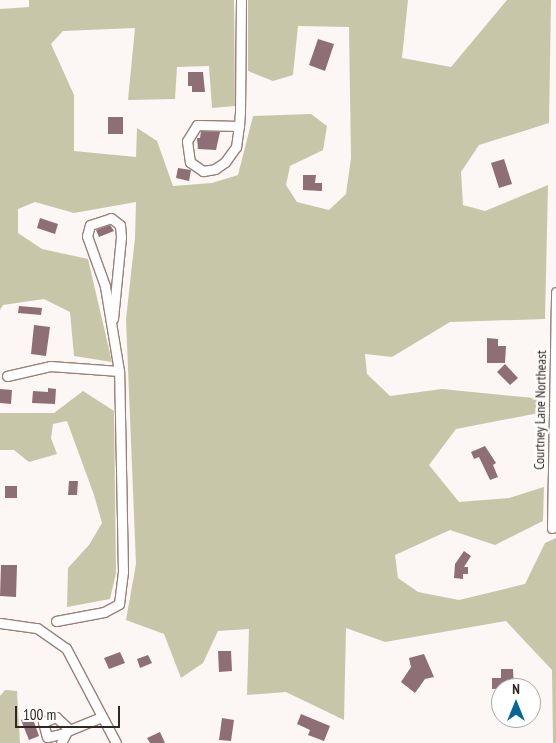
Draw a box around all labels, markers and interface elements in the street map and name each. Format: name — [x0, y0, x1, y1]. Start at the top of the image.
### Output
street label: Courtney Lane Northeast — [531, 350, 549, 470]
north arrow — [491, 678, 541, 728]
text: N — [512, 680, 520, 698]
scale bar — [18, 696, 122, 728]
text: 100 m — [23, 705, 56, 724]

